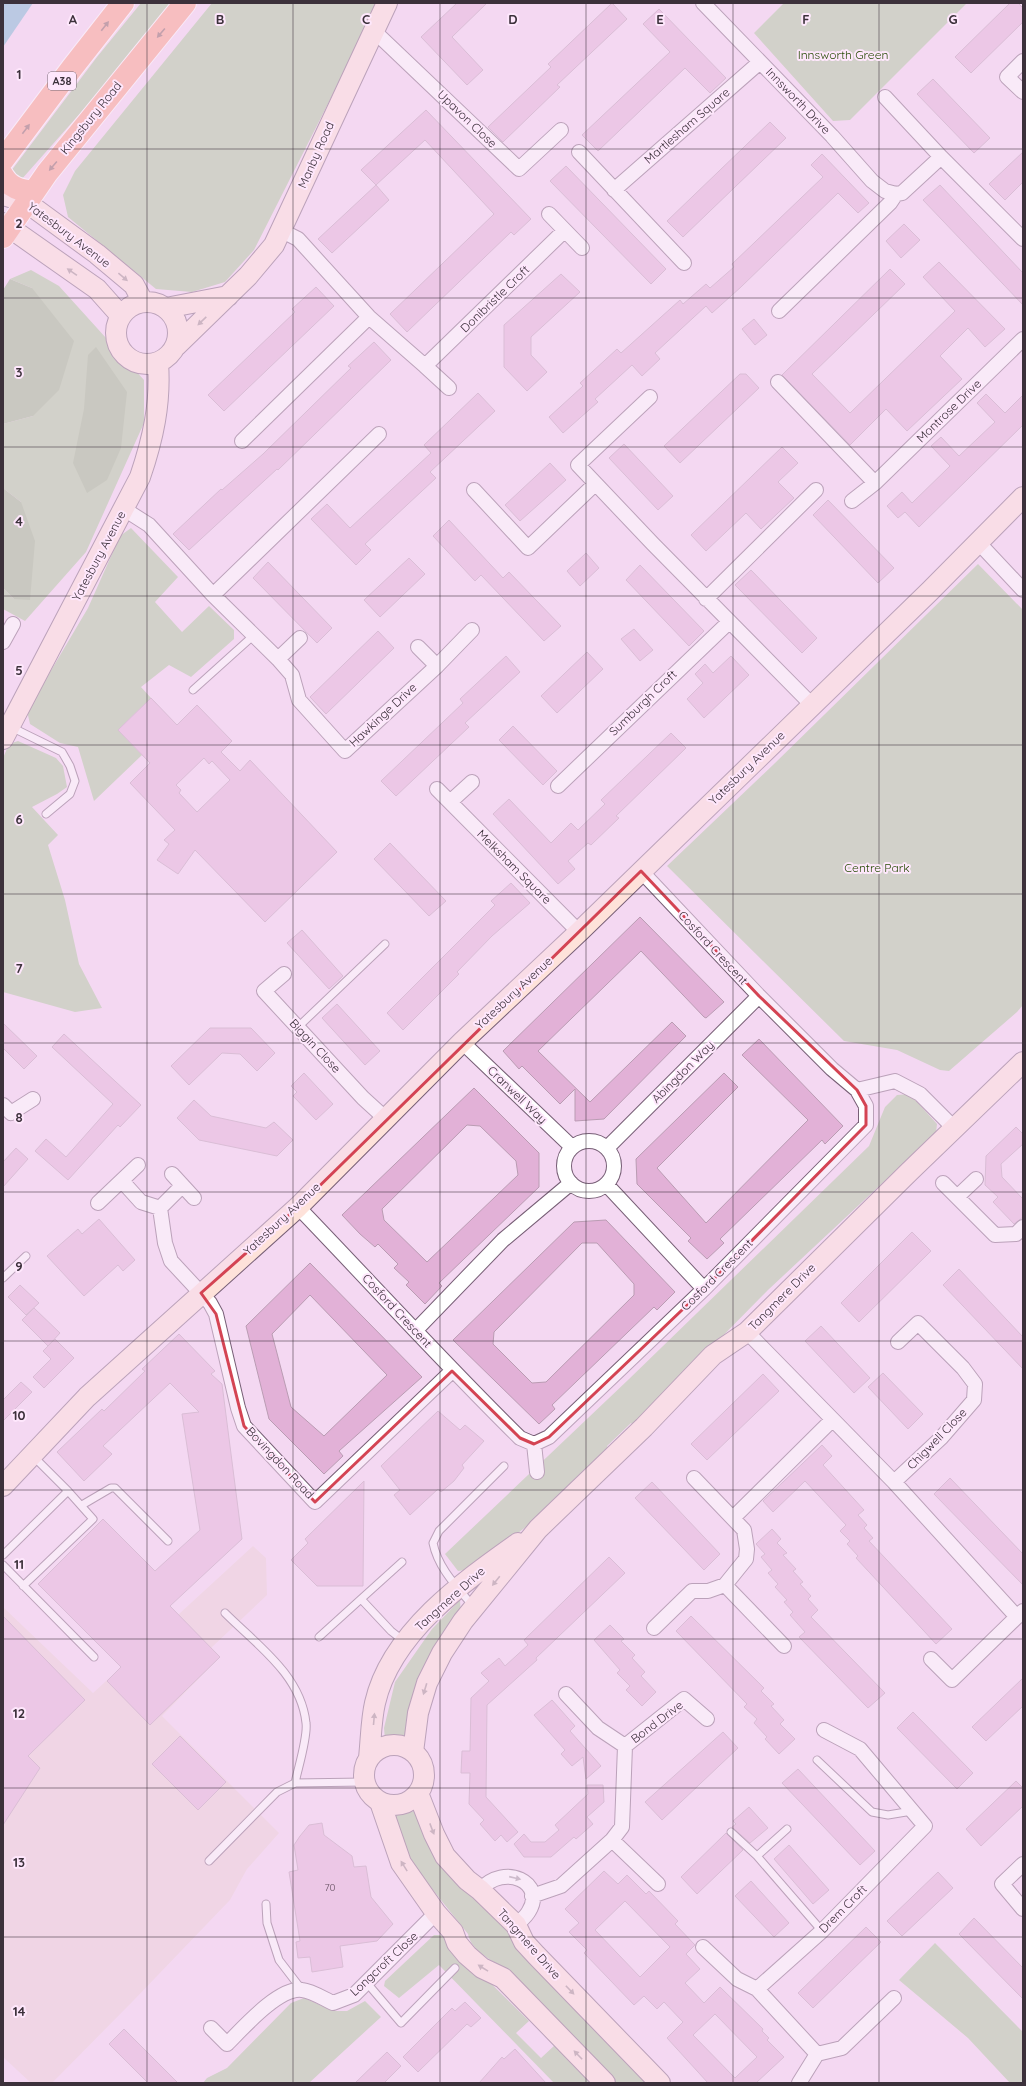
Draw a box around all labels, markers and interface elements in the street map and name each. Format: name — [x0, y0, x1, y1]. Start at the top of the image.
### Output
text: A — [69, 11, 78, 27]
text: B — [216, 11, 224, 27]
text: C — [362, 11, 370, 27]
text: D — [508, 11, 518, 27]
text: E — [656, 11, 664, 27]
text: F — [802, 11, 810, 27]
text: G — [948, 11, 958, 27]
one-way arrow — [101, 20, 110, 31]
one-way arrow — [156, 28, 165, 38]
park label: Innsworth Green — [798, 47, 888, 62]
street label: Innsworth Drive — [763, 64, 834, 137]
text: 1 — [16, 66, 22, 82]
road number: A38 — [48, 72, 76, 90]
street label: Kingsbury Road — [57, 78, 125, 157]
street label: Martlesham Square — [641, 84, 733, 167]
street label: Upavon Close — [434, 87, 500, 151]
street label: Manby Road — [294, 119, 337, 190]
one-way arrow — [22, 124, 30, 134]
one-way arrow — [48, 161, 57, 171]
street label: Yatesbury Avenue — [25, 199, 114, 271]
text: 2 — [15, 215, 23, 231]
street label: Donibristle Croft — [457, 262, 532, 335]
one-way arrow — [67, 268, 77, 276]
one-way arrow — [118, 272, 129, 281]
one-way arrow — [197, 317, 207, 326]
text: 3 — [16, 364, 23, 380]
street label: Montrose Drive — [913, 376, 984, 445]
street label: Yatesbury Avenue — [68, 508, 129, 603]
text: 4 — [15, 513, 23, 529]
text: 5 — [15, 662, 23, 678]
street label: Sumburgh Croft — [606, 667, 680, 739]
street label: Hawkinge Drive — [346, 679, 420, 750]
street label: Yatesbury Avenue — [706, 727, 788, 808]
text: 6 — [15, 811, 23, 827]
street label: Melksham Square — [474, 826, 555, 907]
park label: Centre Park — [844, 860, 910, 875]
street label: Cosford Crescent — [675, 908, 751, 988]
street label: Yatesbury Avenue — [472, 953, 555, 1032]
text: 7 — [15, 960, 23, 976]
street label: Biggin Close — [287, 1016, 344, 1076]
street label: Abingdon Way — [648, 1037, 717, 1106]
street label: Cranwell Way — [485, 1063, 550, 1127]
text: 8 — [15, 1109, 23, 1125]
street label: Yatesbury Avenue — [240, 1179, 323, 1258]
street label: Cosford Crescent — [678, 1236, 756, 1314]
text: 9 — [15, 1258, 23, 1274]
street label: Tangmere Drive — [745, 1260, 818, 1333]
street label: Cosford Crescent — [359, 1271, 435, 1351]
street label: Chigwell Close — [904, 1405, 970, 1472]
text: 10 — [12, 1407, 26, 1423]
street label: Bovingdon Road — [243, 1424, 317, 1502]
text: 11 — [14, 1556, 24, 1572]
street label: Tangmere Drive — [412, 1563, 488, 1634]
one-way arrow — [492, 1576, 500, 1587]
one-way arrow — [422, 1683, 428, 1695]
street label: Bond Drive — [628, 1697, 686, 1746]
text: 12 — [13, 1705, 25, 1721]
one-way arrow — [370, 1713, 377, 1725]
one-way arrow — [429, 1824, 435, 1836]
text: 13 — [13, 1854, 25, 1870]
one-way arrow — [400, 1861, 407, 1872]
one-way arrow — [509, 1875, 521, 1881]
house number: 70 — [324, 1881, 336, 1894]
street label: Drem Croft — [815, 1881, 870, 1936]
street label: Tangmere Drive — [495, 1905, 564, 1982]
street label: Longcroft Close — [347, 1928, 421, 1999]
one-way arrow — [477, 1964, 489, 1971]
one-way arrow — [565, 1985, 574, 1995]
text: 14 — [13, 2003, 26, 2019]
one-way arrow — [573, 2050, 583, 2060]

